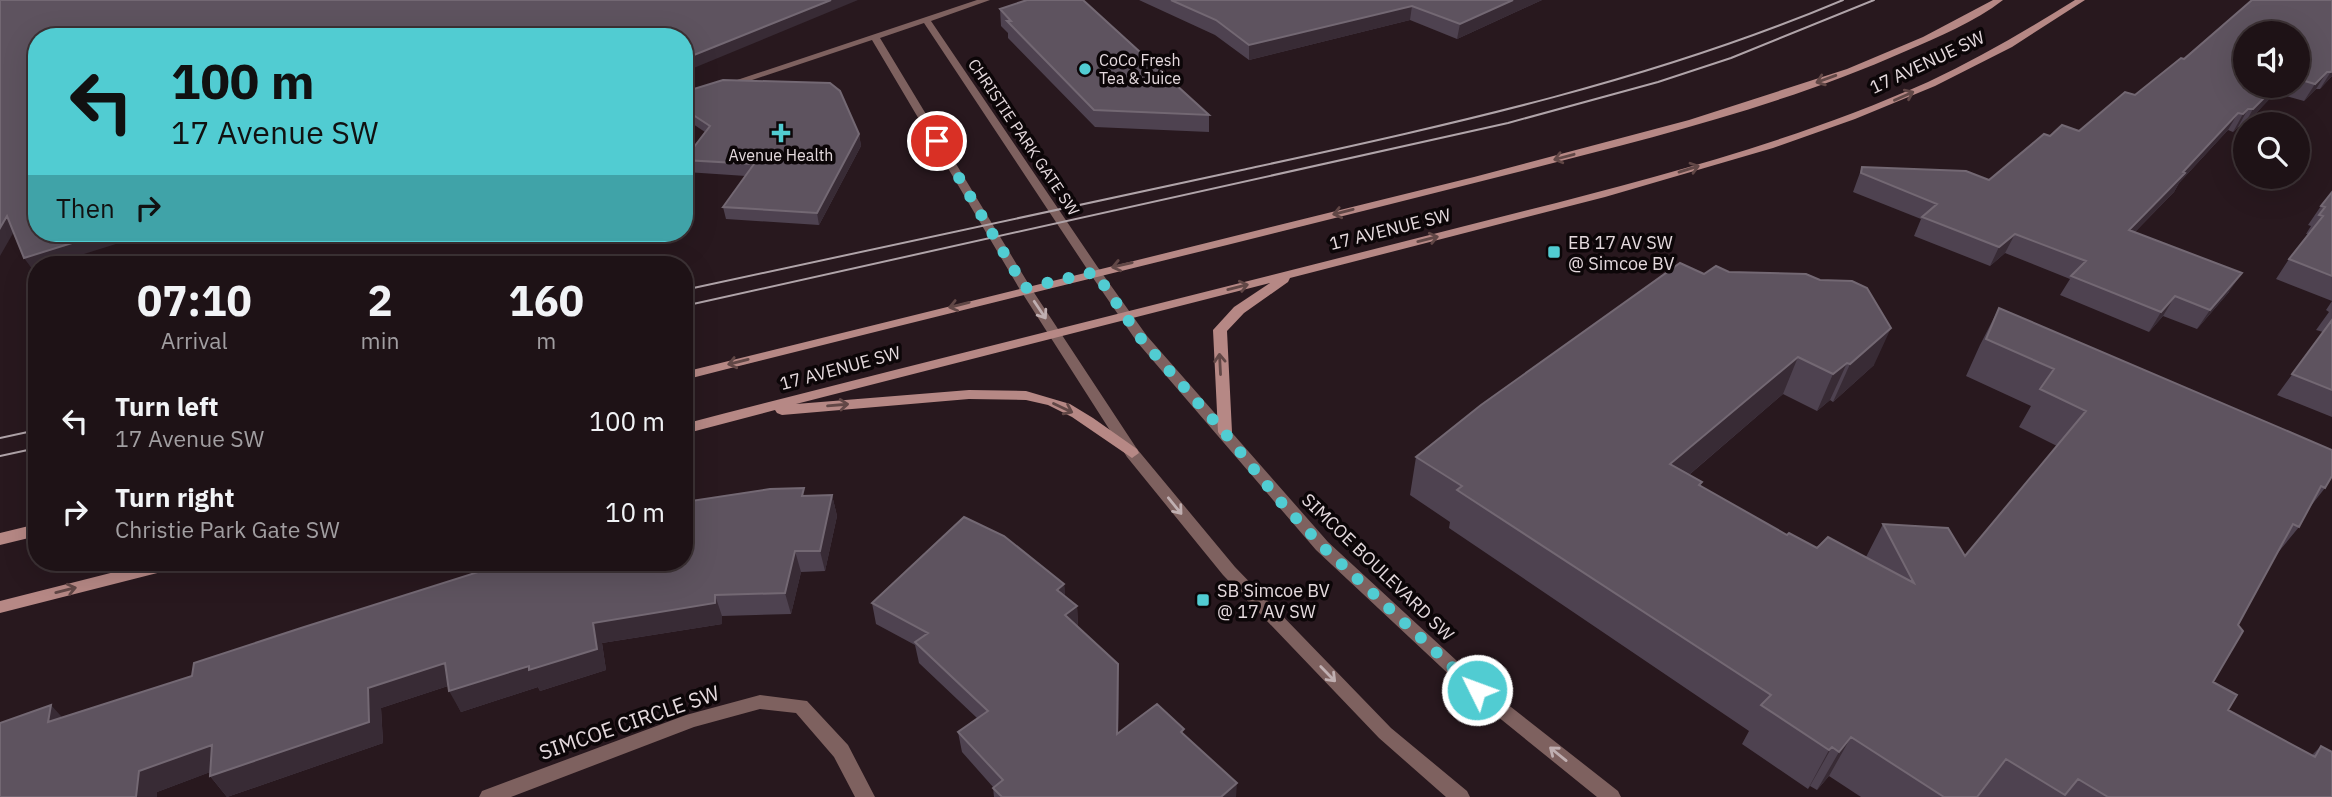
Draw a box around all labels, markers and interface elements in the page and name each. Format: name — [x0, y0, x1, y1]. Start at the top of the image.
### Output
map controls — [2233, 21, 2310, 189]
button: sound — [2233, 21, 2310, 98]
street label: 17 AVENUE SW — [1866, 25, 1988, 99]
text: 100 m — [171, 49, 315, 112]
place label: CoCo Fresh Tea & Juice — [1099, 50, 1181, 88]
street label: CHRISTIE PARK GATE SW — [964, 55, 1084, 219]
icon: left — [56, 56, 147, 147]
marker: CoCo Fresh Tea & Juice — [1077, 61, 1093, 77]
one-way arrow — [1816, 74, 1838, 86]
one-way arrow — [1893, 89, 1915, 102]
text: 17 Avenue SW — [171, 111, 379, 153]
pin — [907, 111, 967, 171]
button: search — [2233, 112, 2310, 189]
icon: arrive — [918, 122, 956, 160]
marker: Avenue Health — [771, 123, 791, 143]
place label: Avenue Health — [729, 145, 833, 165]
one-way arrow — [1553, 151, 1575, 164]
one-way arrow — [1678, 161, 1700, 174]
icon: right — [129, 189, 167, 227]
text: Then — [56, 191, 115, 225]
street label: 17 AVENUE SW — [1327, 203, 1453, 255]
one-way arrow — [1332, 206, 1355, 219]
place label: EB 17 AV SW @ Simcoe BV — [1568, 231, 1675, 275]
one-way arrow — [1416, 232, 1439, 245]
marker: EB 17 AV SW @ Simcoe BV — [1546, 244, 1562, 260]
one-way arrow — [1111, 259, 1134, 273]
text: 07:10 — [137, 273, 252, 328]
text: 2 — [367, 273, 393, 328]
text: 160 — [508, 273, 584, 328]
one-way arrow — [1226, 280, 1249, 293]
one-way arrow — [948, 299, 971, 312]
one-way arrow — [1033, 300, 1047, 319]
text: Arrival — [161, 325, 228, 355]
text: min — [361, 325, 399, 355]
text: m — [536, 325, 556, 355]
street label: 17 AVENUE SW — [777, 341, 903, 395]
one-way arrow — [1214, 353, 1227, 376]
one-way arrow — [728, 356, 750, 369]
text: Turn left — [115, 389, 218, 423]
one-way arrow — [826, 398, 849, 411]
icon: left — [56, 402, 94, 440]
one-way arrow — [1052, 402, 1073, 416]
text: 100 m — [589, 404, 665, 438]
text: 17 Avenue SW — [115, 423, 264, 453]
text: Turn right — [115, 480, 234, 514]
street label: SIMCOE BOULEVARD SW — [1297, 488, 1459, 646]
icon: right — [56, 493, 94, 531]
text: 10 m — [605, 495, 665, 529]
one-way arrow — [1167, 496, 1183, 514]
text: Christie Park Gate SW — [115, 514, 340, 544]
place label: SB Simcoe BV @ 17 AV SW — [1217, 579, 1330, 623]
one-way arrow — [54, 583, 77, 596]
marker: SB Simcoe BV @ 17 AV SW — [1195, 592, 1211, 608]
position arrow — [1440, 653, 1514, 727]
one-way arrow — [1320, 665, 1337, 682]
street label: SIMCOE CIRCLE SW — [535, 678, 723, 766]
one-way arrow — [1549, 747, 1567, 762]

